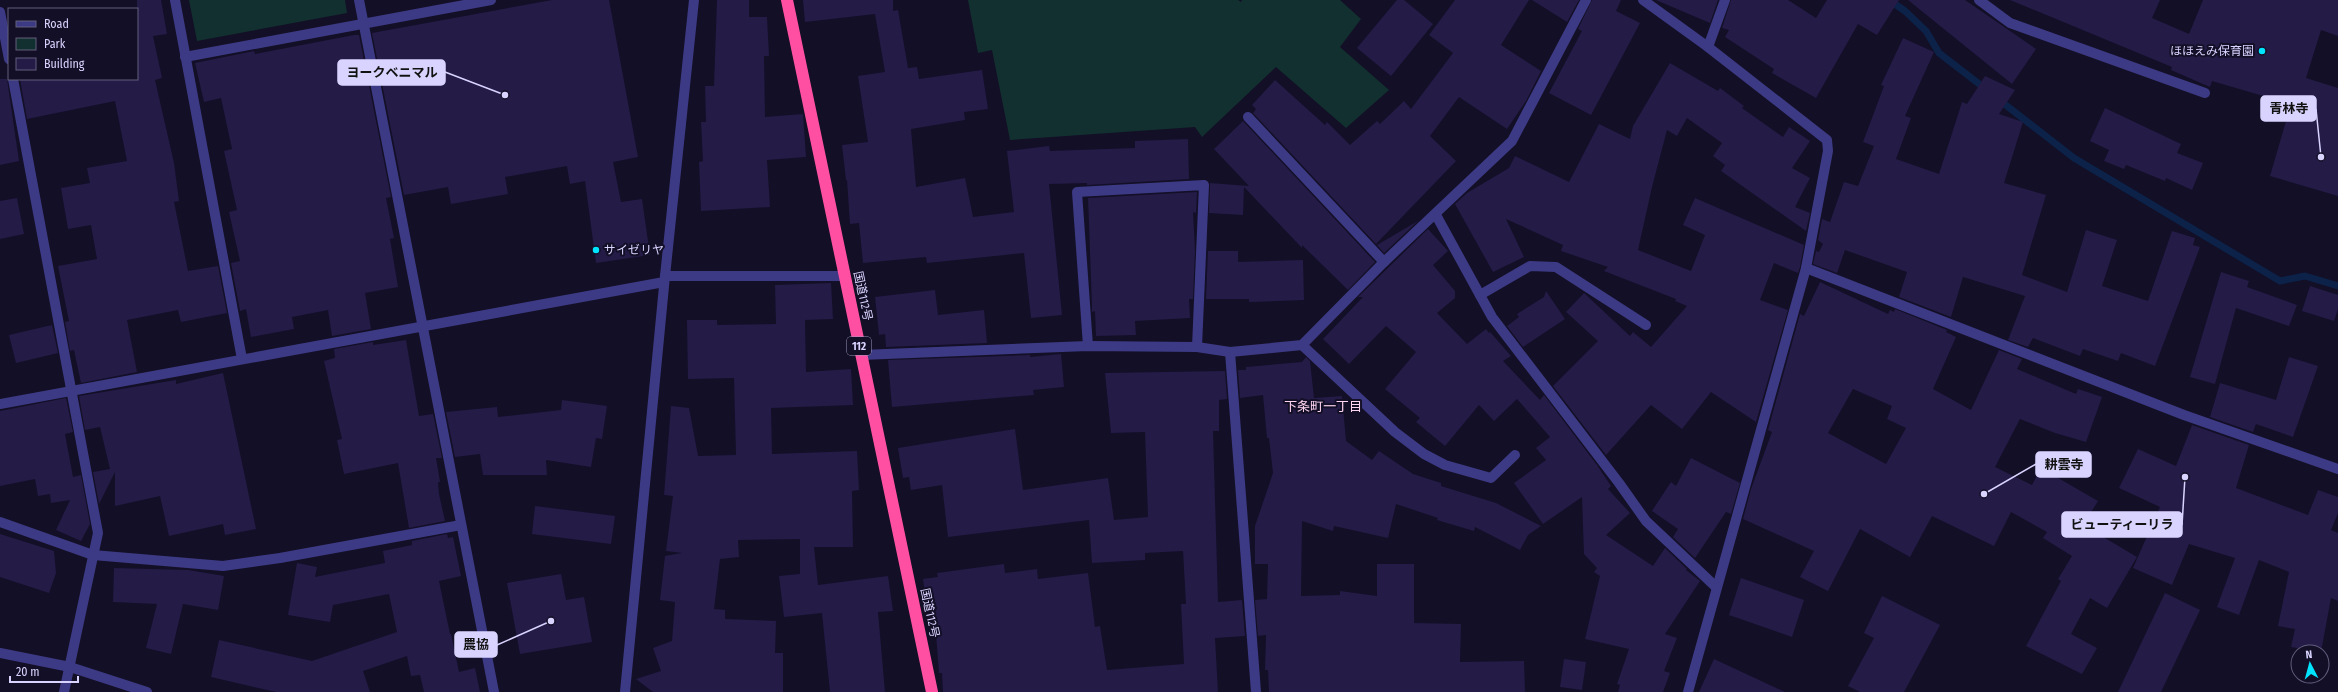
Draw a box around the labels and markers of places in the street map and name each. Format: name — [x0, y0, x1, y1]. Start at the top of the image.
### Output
place label: ほほえみ保育園 — [2170, 44, 2254, 58]
marker: ほほえみ保育園 — [2257, 46, 2267, 56]
callout: ヨークベニマル — [338, 60, 445, 85]
callout: 青林寺 — [2261, 96, 2316, 121]
place label: サイゼリヤ — [604, 243, 664, 257]
marker: サイゼリヤ — [591, 245, 601, 255]
callout: 耕雲寺 — [2036, 452, 2091, 477]
callout: ビューティーリラ — [2062, 512, 2182, 537]
callout: 農協 — [455, 632, 497, 657]

